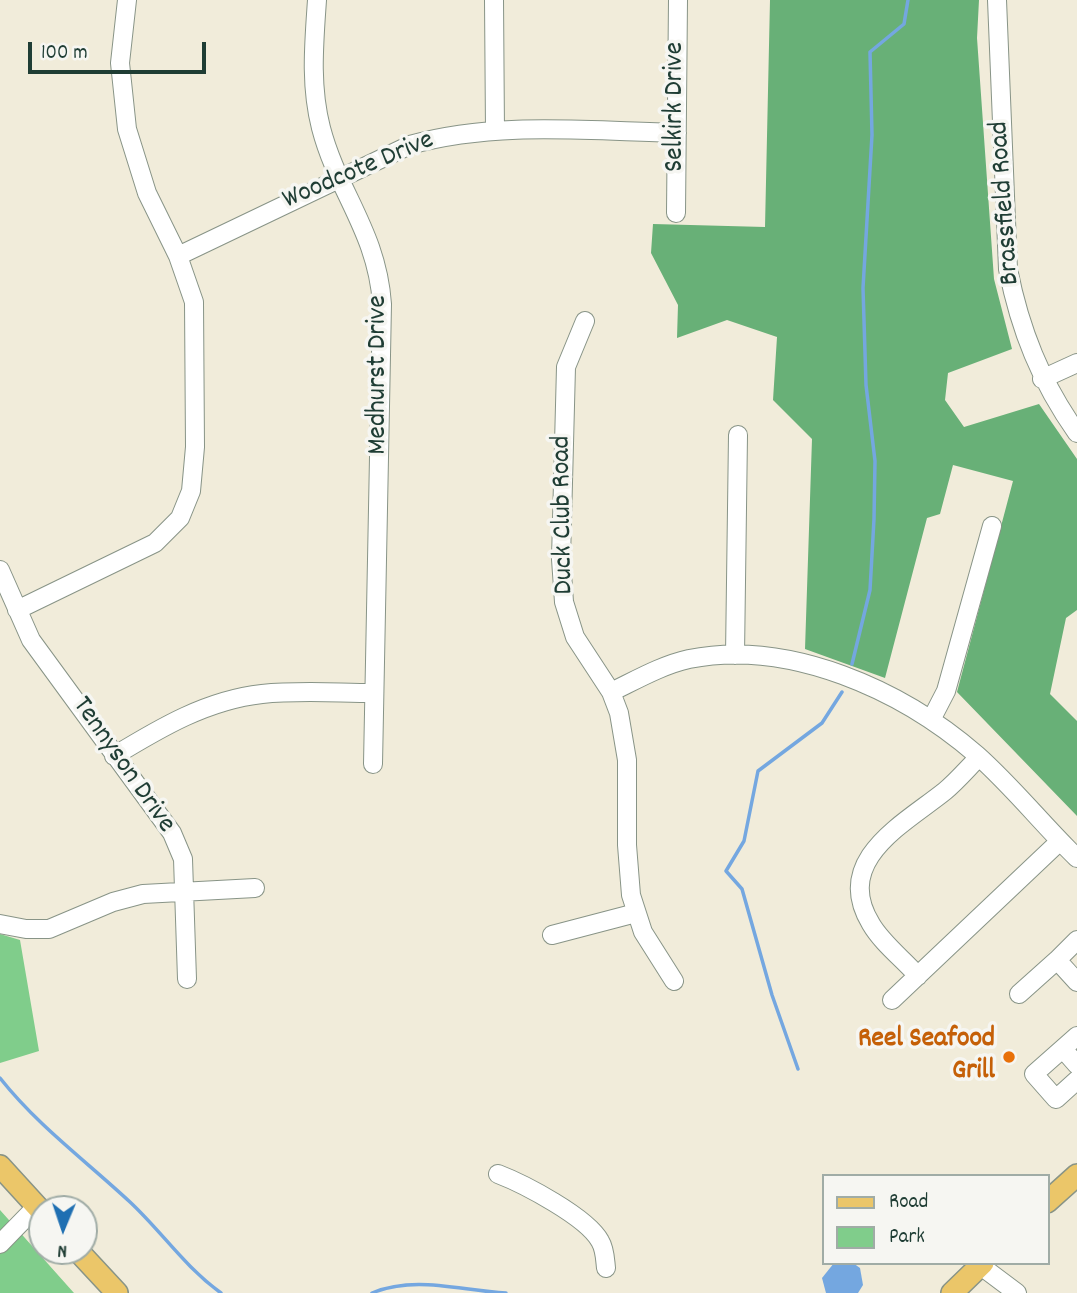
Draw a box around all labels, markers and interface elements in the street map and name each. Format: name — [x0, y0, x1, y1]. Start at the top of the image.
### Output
scale bar — [32, 28, 210, 72]
text: 100 m — [41, 39, 88, 69]
street label: Selkirk Drive — [660, 42, 694, 172]
street label: Brassfield Road — [985, 120, 1029, 286]
street label: Woodcote Drive — [278, 125, 440, 219]
street label: Medhurst Drive — [363, 295, 397, 455]
street label: Duck Club Road — [547, 435, 583, 595]
street label: Tennyson Drive — [63, 692, 181, 840]
place label: Reel Seafood Grill — [858, 1024, 995, 1090]
marker: Reel Seafood Grill — [1001, 1049, 1017, 1065]
legend — [822, 1174, 1049, 1265]
text: Road — [889, 1188, 928, 1218]
north arrow — [28, 1195, 98, 1265]
text: Park — [889, 1223, 925, 1253]
text: N — [57, 1236, 67, 1263]

